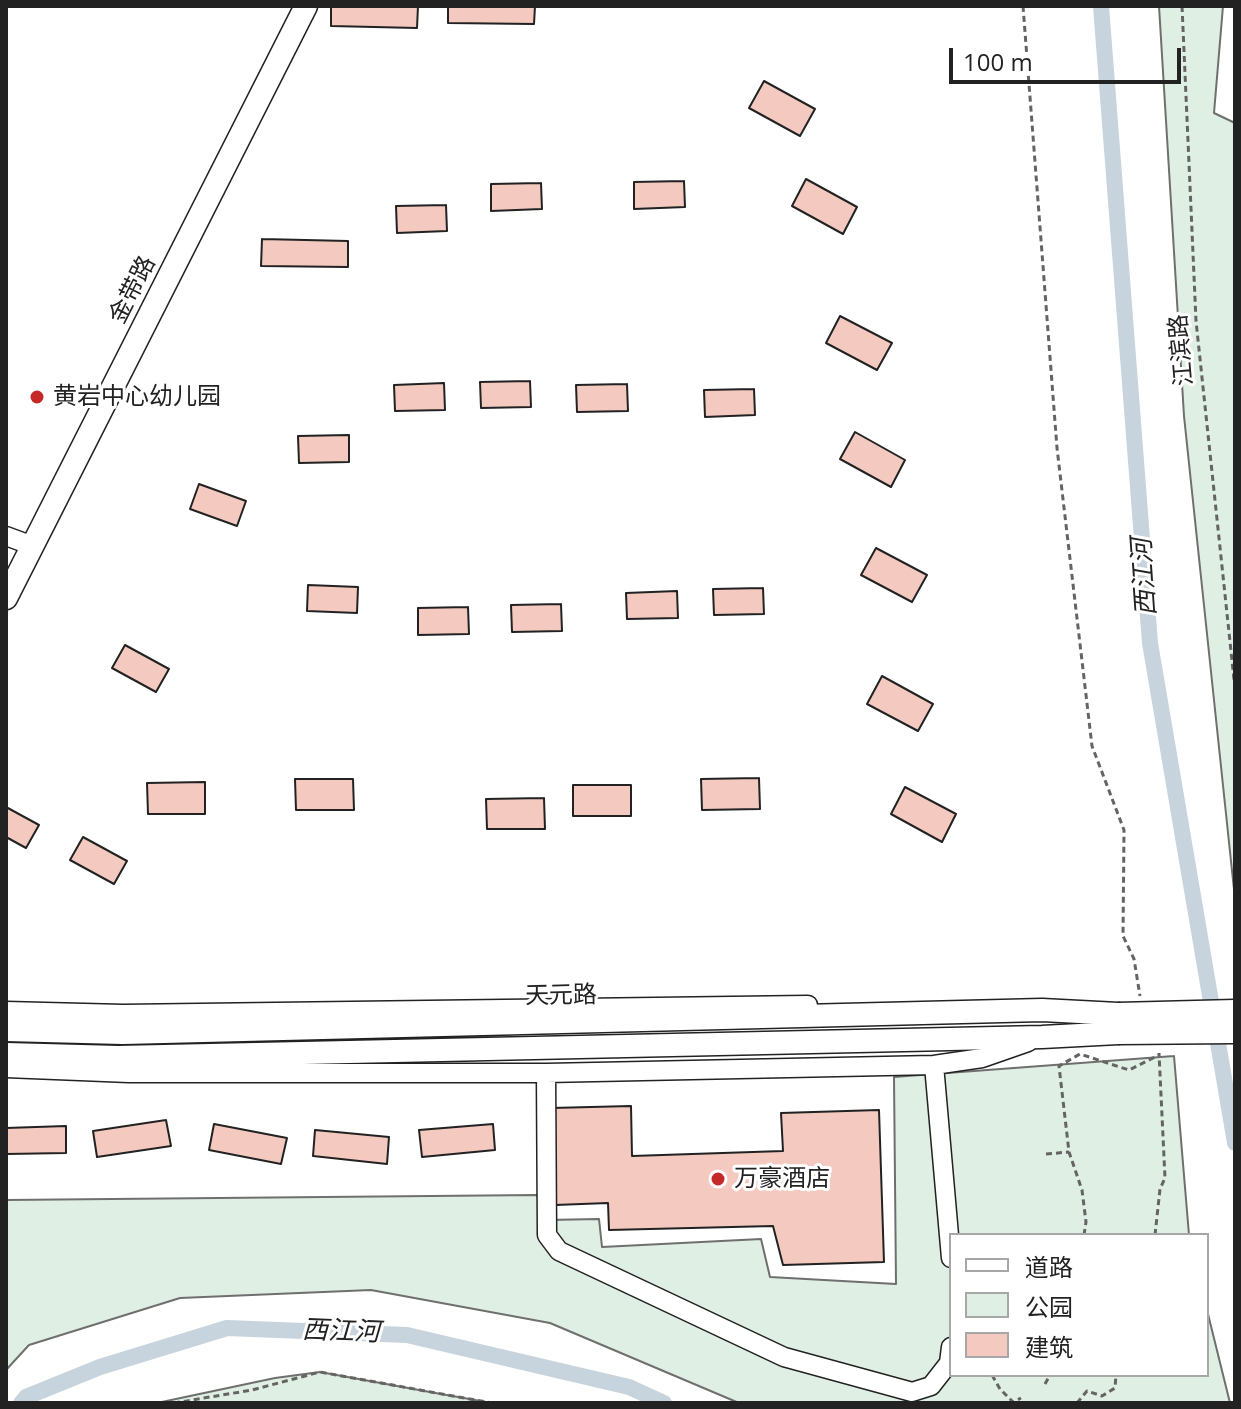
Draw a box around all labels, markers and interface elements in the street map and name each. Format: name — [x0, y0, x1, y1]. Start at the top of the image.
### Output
scale bar — [953, 32, 1185, 82]
text: 100 m — [963, 45, 1033, 78]
street label: 金带路 — [104, 251, 162, 329]
street label: 江滨路 — [1165, 313, 1199, 387]
place label: 黄岩中心幼儿园 — [53, 383, 221, 411]
marker: 黄岩中心幼儿园 — [28, 388, 46, 406]
water label: 西江河 — [1127, 537, 1163, 617]
street label: 天元路 — [525, 981, 597, 1011]
place label: 万豪酒店 — [734, 1165, 830, 1193]
marker: 万豪酒店 — [709, 1170, 727, 1188]
legend — [949, 1233, 1209, 1377]
text: 道路 — [1025, 1250, 1073, 1283]
text: 公园 — [1025, 1290, 1073, 1323]
water label: 西江河 — [301, 1315, 381, 1349]
text: 建筑 — [1025, 1330, 1073, 1363]

